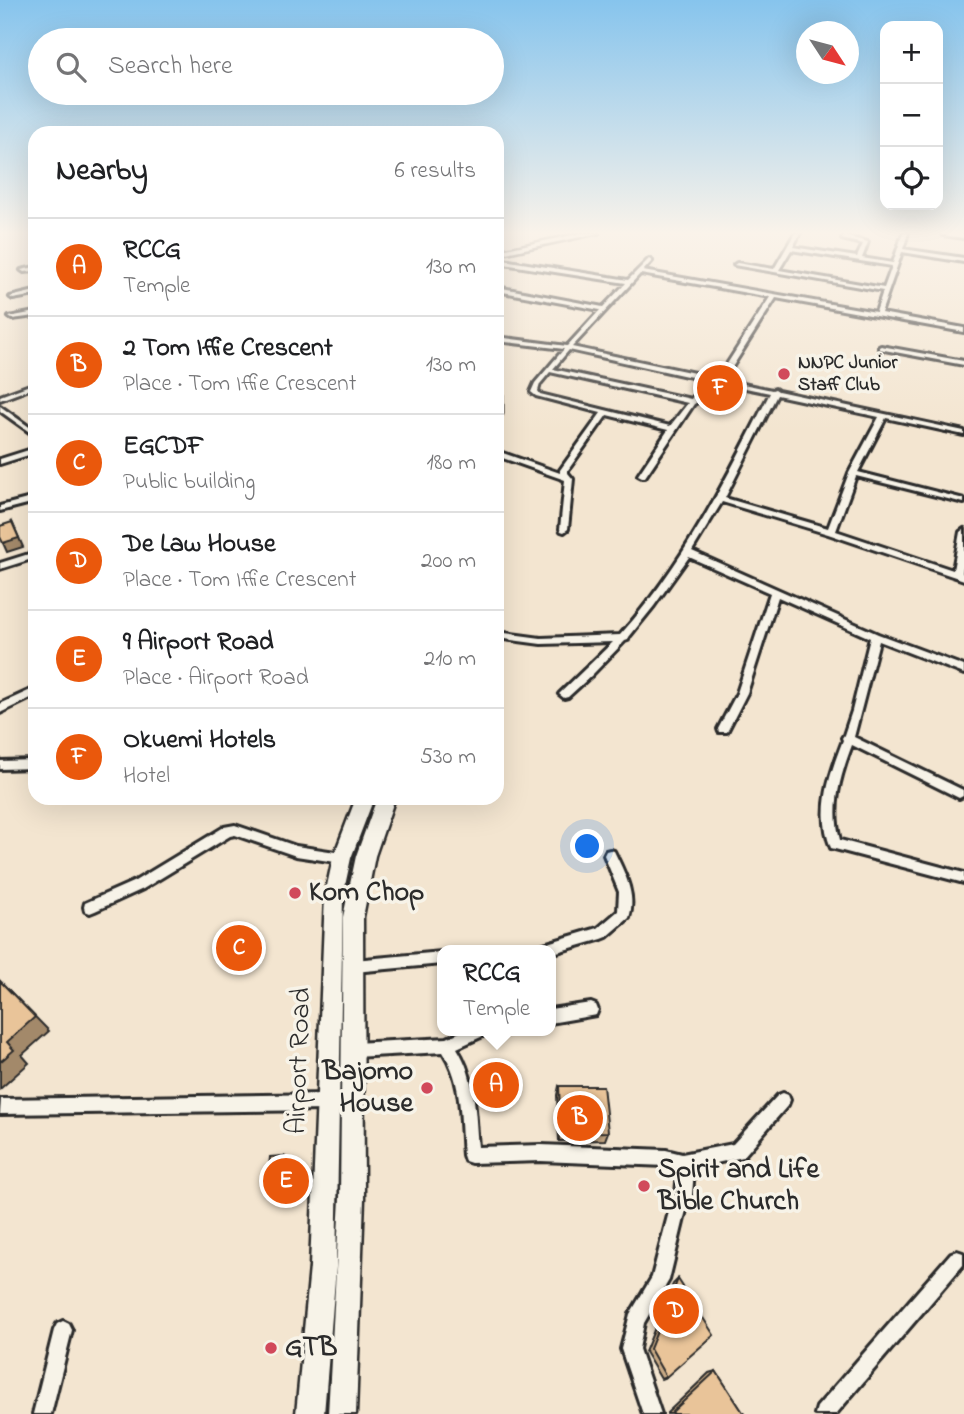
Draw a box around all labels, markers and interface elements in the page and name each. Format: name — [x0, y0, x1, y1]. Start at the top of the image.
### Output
north arrow — [796, 21, 859, 84]
map controls — [880, 21, 943, 210]
button: + — [880, 21, 943, 84]
search box — [28, 28, 504, 105]
icon: search — [52, 48, 90, 86]
text: Search here — [108, 48, 233, 86]
button: − — [880, 84, 943, 147]
button: locate — [880, 147, 943, 210]
text: Nearby — [56, 150, 148, 194]
text: 6 results — [395, 155, 476, 188]
text: RCCG — [123, 232, 181, 270]
text: A — [72, 251, 86, 284]
text: 130 m — [426, 251, 476, 284]
text: Temple — [123, 270, 190, 303]
text: 2 Tom Iffie Crescent — [123, 330, 333, 368]
text: B — [71, 349, 87, 382]
text: 130 m — [426, 349, 476, 382]
place label: NNPC Junior Staff Club — [798, 350, 898, 399]
pin: F — [697, 362, 743, 414]
marker: NNPC Junior Staff Club — [776, 366, 792, 382]
text: Place · Tom Iffie Crescent — [123, 368, 356, 401]
text: EGCDF — [123, 428, 204, 466]
text: C — [73, 447, 85, 480]
text: 180 m — [427, 447, 476, 480]
text: Public building — [123, 466, 255, 499]
text: De Law House — [123, 526, 276, 564]
text: D — [71, 545, 87, 578]
text: 200 m — [421, 545, 476, 578]
text: Place · Tom Iffie Crescent — [123, 564, 356, 597]
text: 9 Airport Road — [123, 624, 274, 662]
text: E — [72, 643, 86, 676]
text: 210 m — [424, 643, 476, 676]
text: Place · Airport Road — [123, 662, 309, 695]
text: Okuemi Hotels — [123, 722, 276, 760]
text: F — [72, 741, 86, 774]
text: 530 m — [420, 741, 476, 774]
text: Hotel — [123, 760, 170, 793]
your location — [570, 829, 604, 863]
place label: Kom Chop — [309, 873, 424, 914]
marker: Kom Chop — [287, 885, 303, 901]
pin: C — [216, 922, 262, 974]
popup — [437, 945, 556, 1036]
text: RCCG — [463, 955, 521, 993]
street label: Airport Road — [277, 987, 323, 1135]
text: Temple — [463, 993, 530, 1026]
place label: Bajomo House — [321, 1052, 414, 1125]
pin: A — [473, 1059, 519, 1111]
marker: Bajomo House — [419, 1080, 435, 1096]
pin: B — [557, 1092, 603, 1144]
place label: Spirit and Life Bible Church — [656, 1150, 820, 1223]
pin: E — [263, 1155, 309, 1207]
marker: Spirit and Life Bible Church — [636, 1178, 652, 1194]
pin: D — [653, 1285, 699, 1337]
place label: GTB — [285, 1328, 338, 1369]
marker: GTB — [263, 1340, 279, 1356]

